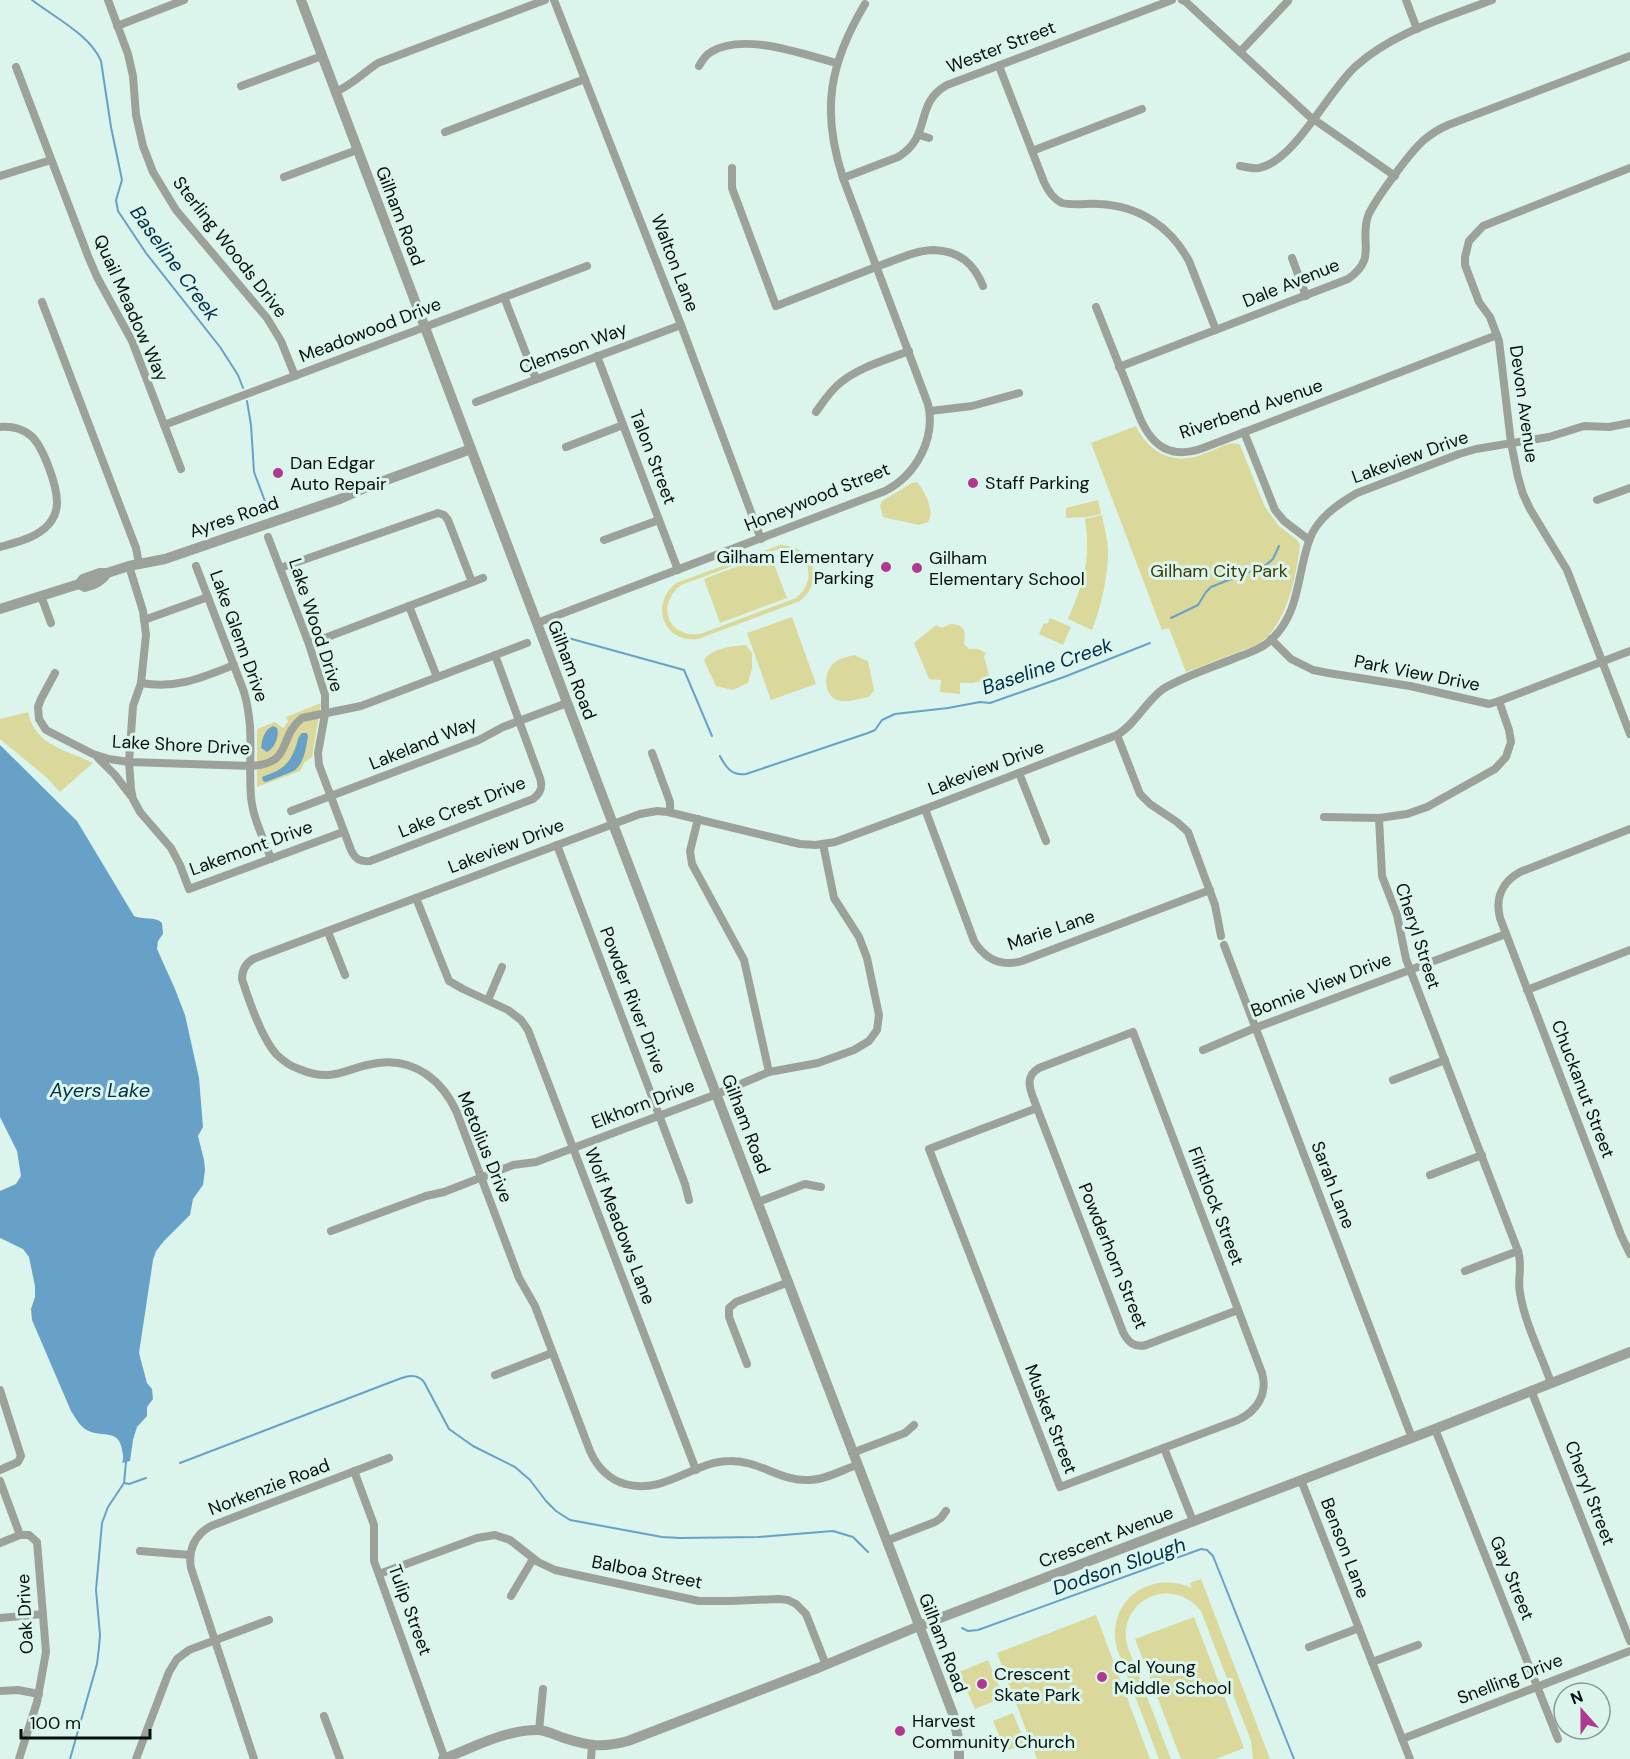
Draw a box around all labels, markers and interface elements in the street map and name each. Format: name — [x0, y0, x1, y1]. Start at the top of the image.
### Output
street label: Wester Street — [943, 15, 1059, 79]
street label: Gilham Road — [370, 163, 430, 269]
street label: Sterling Woods Drive — [167, 171, 293, 323]
water label: Baseline Creek — [124, 200, 226, 327]
street label: Walton Lane — [645, 211, 705, 315]
street label: Quail Meadow Way — [88, 231, 174, 385]
street label: Dale Avenue — [1239, 253, 1343, 313]
street label: Meadowood Drive — [296, 292, 444, 368]
street label: Clemson Way — [515, 316, 631, 380]
street label: Devon Avenue — [1504, 344, 1544, 464]
street label: Riverbend Avenue — [1176, 373, 1326, 445]
street label: Talon Street — [624, 406, 682, 508]
street label: Lakeview Drive — [1348, 425, 1472, 489]
place label: Dan Edgar Auto Repair — [290, 451, 387, 496]
street label: Honeywood Street — [741, 457, 893, 537]
marker: Dan Edgar Auto Repair — [271, 466, 285, 480]
place label: Staff Parking — [985, 471, 1090, 495]
marker: Staff Parking — [966, 476, 980, 490]
street label: Ayres Road — [186, 490, 282, 544]
place label: Gilham Elementary Parking — [717, 545, 874, 590]
place label: Gilham Elementary School — [929, 546, 1085, 591]
street label: Lake Wood Drive — [283, 555, 349, 695]
park label: Gilham City Park — [1150, 559, 1288, 583]
marker: Gilham Elementary Parking — [879, 560, 893, 574]
marker: Gilham Elementary School — [910, 561, 924, 575]
street label: Lake Glenn Drive — [204, 567, 274, 705]
street label: Gilham Road — [542, 617, 602, 723]
water label: Baseline Creek — [978, 631, 1117, 701]
street label: Park View Drive — [1352, 649, 1482, 697]
street label: Lakeland Way — [366, 710, 480, 776]
street label: Lake Shore Drive — [111, 729, 251, 761]
street label: Lakeview Drive — [925, 735, 1047, 801]
street label: Lake Crest Drive — [395, 771, 529, 843]
street label: Lakeview Drive — [445, 813, 567, 879]
street label: Lakemont Drive — [186, 815, 316, 881]
street label: Cheryl Street — [1390, 880, 1446, 992]
street label: Marie Lane — [1004, 904, 1098, 956]
street label: Powder River Drive — [594, 923, 672, 1077]
street label: Bonnie View Drive — [1247, 947, 1395, 1023]
street label: Chuckanut Street — [1546, 1016, 1620, 1162]
street label: Gilham Road — [716, 1071, 776, 1177]
street label: Elkhorn Drive — [588, 1073, 698, 1135]
water label: Ayers Lake — [49, 1077, 150, 1103]
street label: Metolius Drive — [452, 1088, 518, 1206]
street label: Sarah Lane — [1305, 1138, 1361, 1232]
street label: Flintlock Street — [1182, 1143, 1250, 1269]
street label: Wolf Meadows Lane — [579, 1144, 661, 1308]
street label: Powderhorn Street — [1073, 1179, 1153, 1333]
street label: Musket Street — [1019, 1361, 1083, 1477]
street label: Cheryl Street — [1559, 1437, 1621, 1549]
street label: Norkenzie Road — [205, 1453, 333, 1521]
street label: Benson Lane — [1315, 1494, 1375, 1602]
street label: Crescent Avenue — [1035, 1500, 1177, 1574]
water label: Dodson Slough — [1049, 1531, 1189, 1601]
street label: Gay Street — [1484, 1532, 1540, 1624]
street label: Balboa Street — [590, 1550, 704, 1594]
street label: Tulip Street — [382, 1561, 438, 1659]
street label: Oak Drive — [11, 1573, 39, 1655]
street label: Gilham Road — [913, 1590, 973, 1696]
street label: Snelling Drive — [1454, 1648, 1566, 1710]
place label: Cal Young Middle School — [1114, 1655, 1232, 1700]
place label: Crescent Skate Park — [994, 1662, 1080, 1707]
marker: Cal Young Middle School — [1095, 1670, 1109, 1684]
marker: Crescent Skate Park — [975, 1677, 989, 1691]
north arrow — [1552, 1681, 1612, 1741]
text: N — [1568, 1686, 1586, 1709]
scale bar — [21, 1702, 150, 1740]
place label: Harvest Community Church — [912, 1709, 1075, 1754]
text: 100 m — [30, 1711, 81, 1735]
marker: Harvest Community Church — [893, 1724, 907, 1738]

